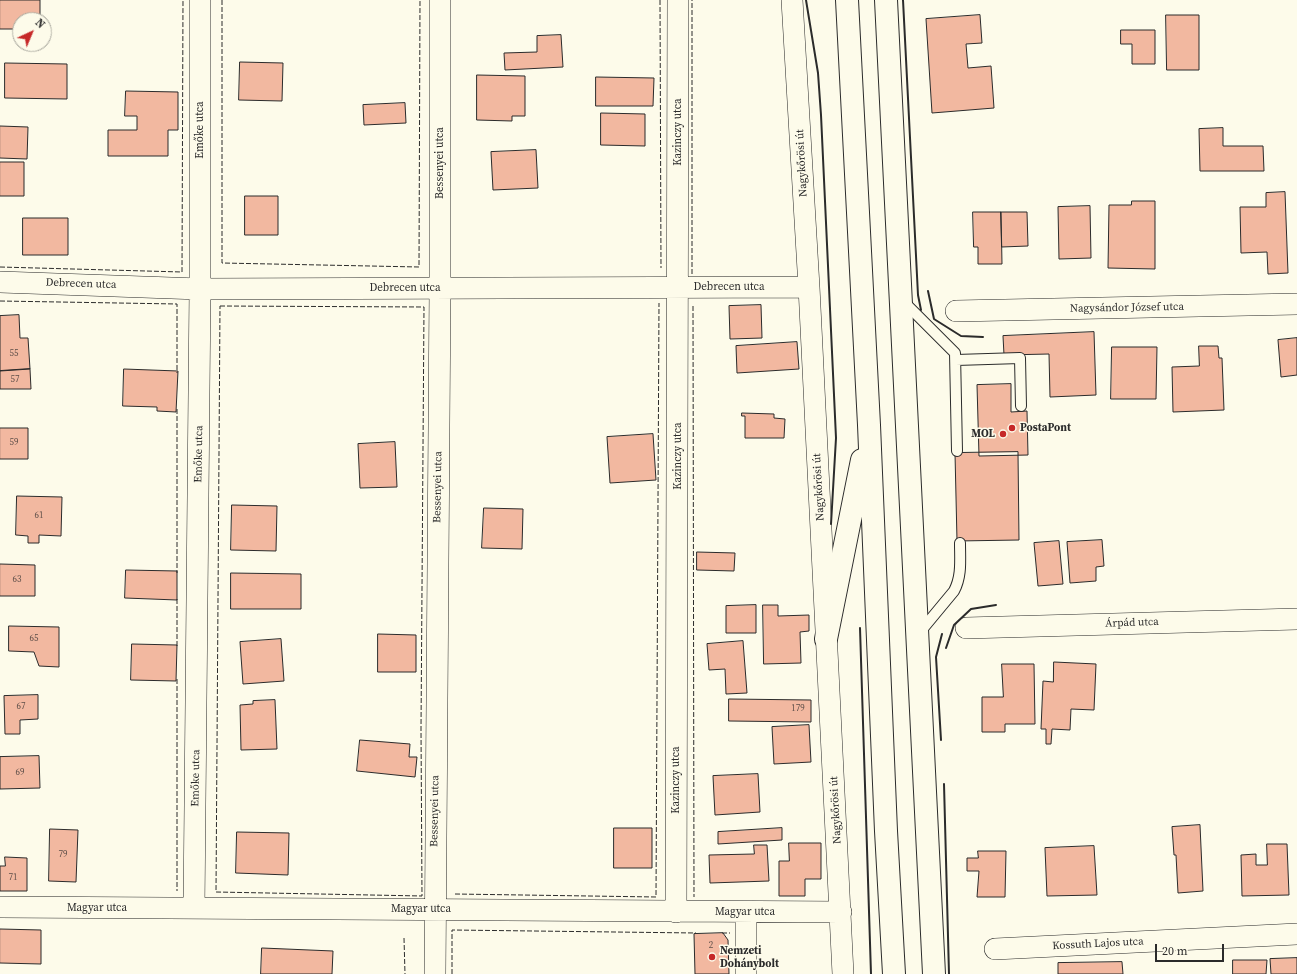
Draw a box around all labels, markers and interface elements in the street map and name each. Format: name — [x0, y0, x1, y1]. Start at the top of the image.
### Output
north arrow — [12, 12, 52, 52]
text: N — [32, 16, 48, 32]
street label: Kazinczy utca — [671, 98, 685, 166]
street label: Emőke utca — [193, 101, 207, 159]
street label: Bessenyei utca — [433, 127, 447, 199]
street label: Nagykőrösi út — [794, 129, 810, 197]
street label: Debrecen utca — [45, 276, 117, 292]
street label: Debrecen utca — [694, 280, 764, 294]
street label: Debrecen utca — [370, 281, 440, 295]
street label: Nagysándor József utca — [1070, 300, 1184, 316]
house number: 55 — [10, 349, 18, 359]
house number: 57 — [11, 375, 19, 385]
place label: PostaPont — [1020, 421, 1071, 435]
street label: Kazinczy utca — [671, 422, 685, 490]
marker: PostaPont — [1007, 423, 1017, 433]
street label: Emőke utca — [192, 425, 206, 483]
place label: MOL — [971, 427, 995, 441]
marker: MOL — [998, 429, 1008, 439]
house number: 59 — [10, 438, 18, 448]
street label: Bessenyei utca — [431, 451, 445, 523]
street label: Nagykőrösi út — [811, 453, 827, 521]
house number: 61 — [35, 511, 43, 521]
house number: 63 — [13, 575, 21, 585]
street label: Árpád utca — [1105, 615, 1159, 631]
house number: 65 — [30, 634, 38, 644]
house number: 67 — [17, 702, 25, 712]
house number: 179 — [791, 704, 805, 714]
street label: Kazinczy utca — [669, 746, 683, 814]
street label: Emőke utca — [189, 749, 203, 807]
house number: 69 — [16, 768, 24, 778]
street label: Bessenyei utca — [428, 775, 442, 847]
street label: Nagykőrösi út — [828, 776, 844, 844]
house number: 79 — [59, 850, 67, 860]
house number: 71 — [9, 873, 17, 883]
street label: Magyar utca — [67, 901, 127, 915]
street label: Magyar utca — [391, 902, 451, 916]
street label: Magyar utca — [715, 905, 775, 919]
street label: Kossuth Lajos utca — [1052, 935, 1144, 953]
scale bar — [1157, 936, 1226, 962]
house number: 2 — [709, 941, 713, 951]
text: 20 m — [1162, 943, 1188, 959]
place label: Nemzeti Dohánybolt — [720, 944, 779, 970]
marker: Nemzeti Dohánybolt — [707, 952, 717, 962]

